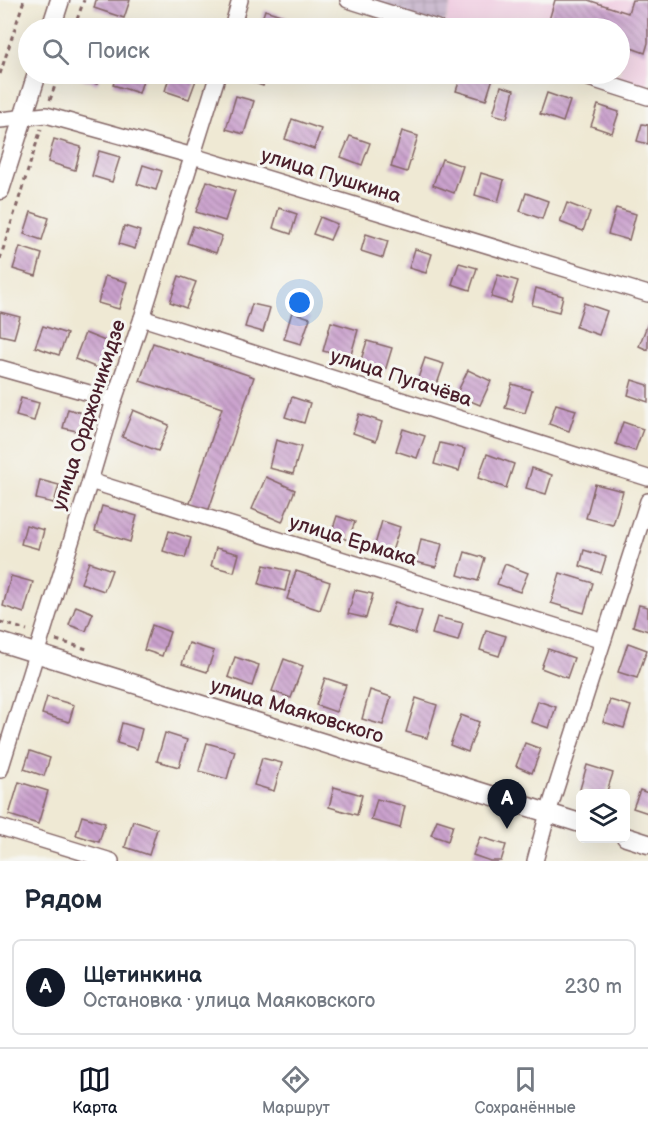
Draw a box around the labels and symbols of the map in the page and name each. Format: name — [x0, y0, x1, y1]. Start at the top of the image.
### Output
street label: улица Пушкина — [258, 143, 404, 209]
your location — [285, 288, 314, 317]
street label: улица Орджоникидзе — [47, 317, 131, 513]
street label: улица Пугачёва — [327, 344, 475, 412]
street label: улица Ермака — [286, 510, 420, 572]
street label: улица Маяковского — [207, 673, 387, 749]
pin: A — [488, 780, 526, 829]

